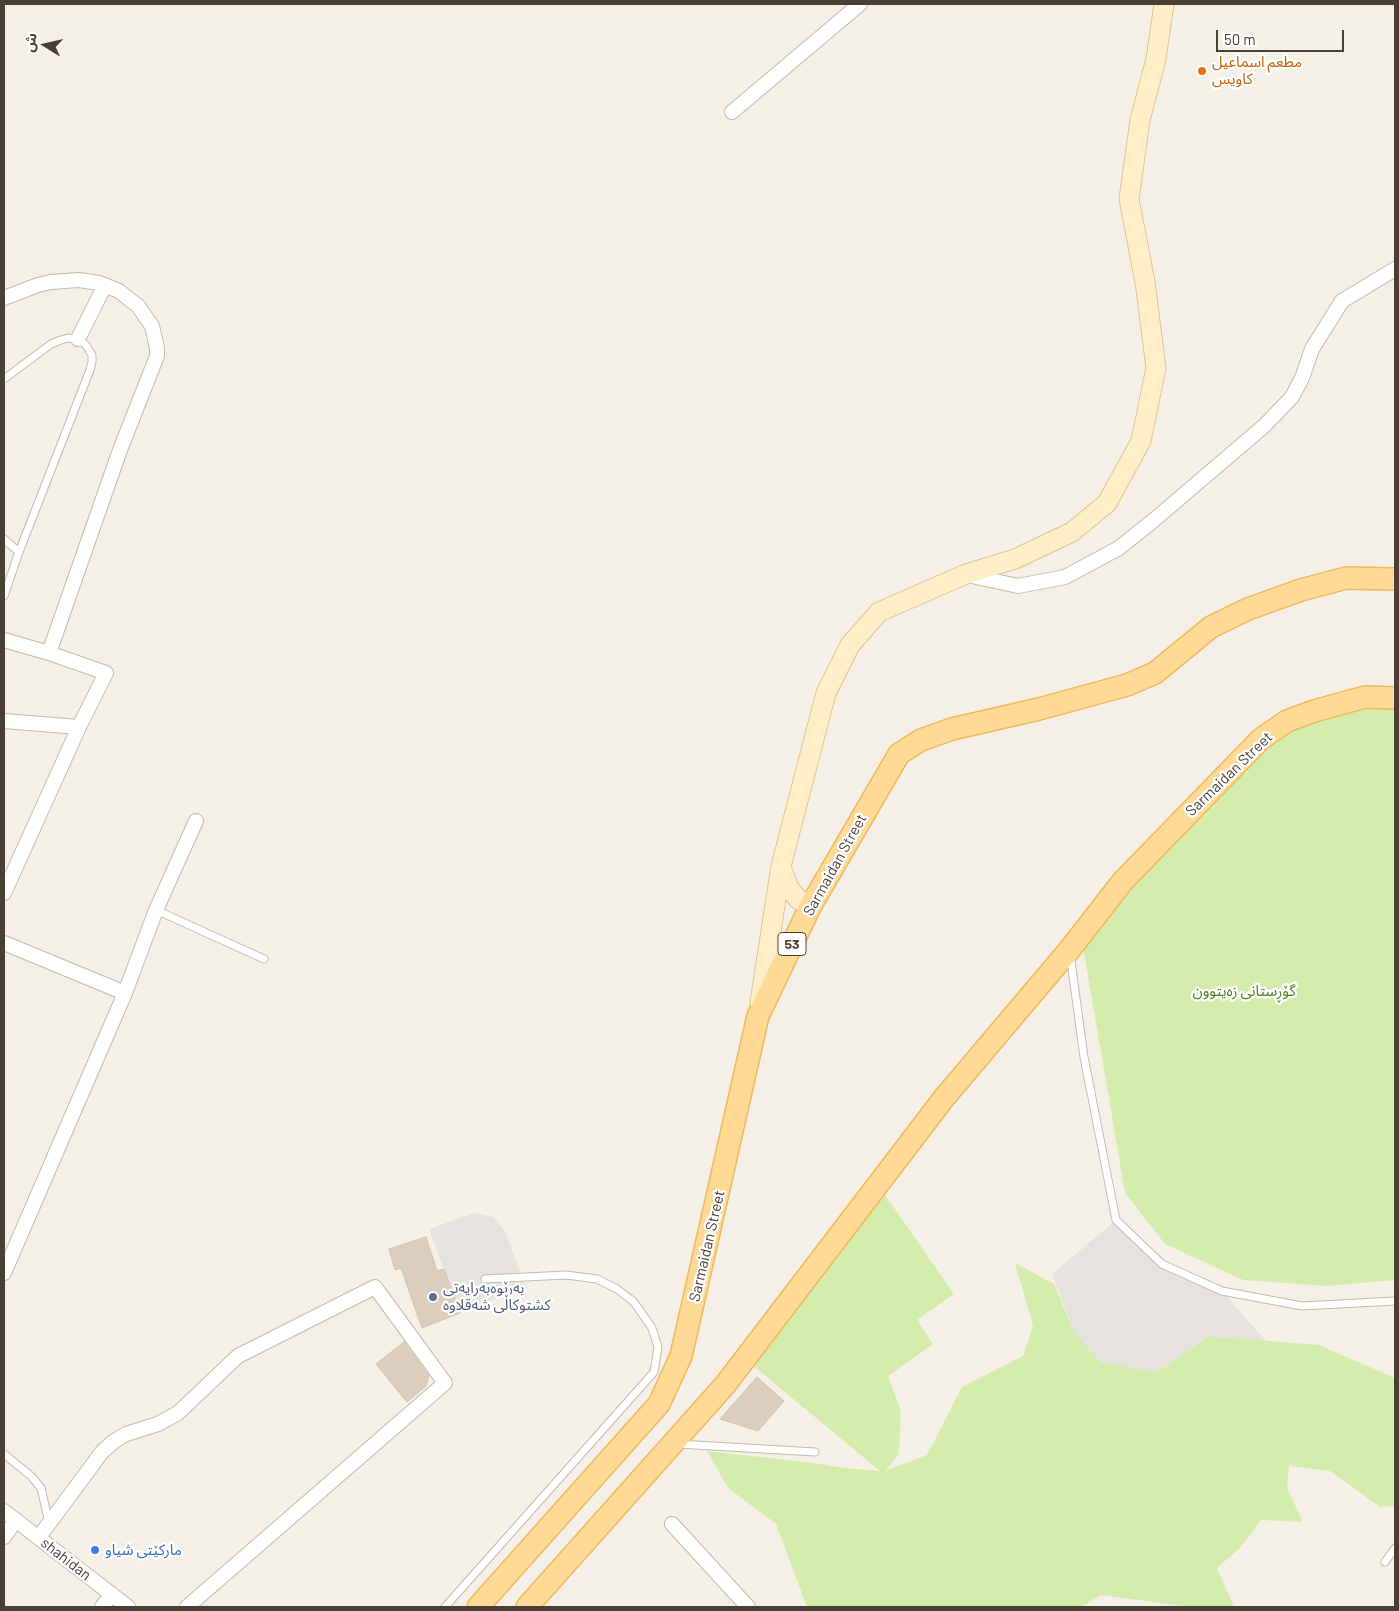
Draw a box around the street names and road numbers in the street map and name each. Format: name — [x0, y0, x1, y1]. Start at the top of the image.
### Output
street label: Sarmaidan Street — [1182, 728, 1276, 820]
street label: Sarmaidan Street — [800, 811, 870, 919]
road number: 53 — [778, 932, 806, 956]
street label: Sarmaidan Street — [685, 1189, 729, 1303]
street label: shahidan — [37, 1534, 95, 1584]

